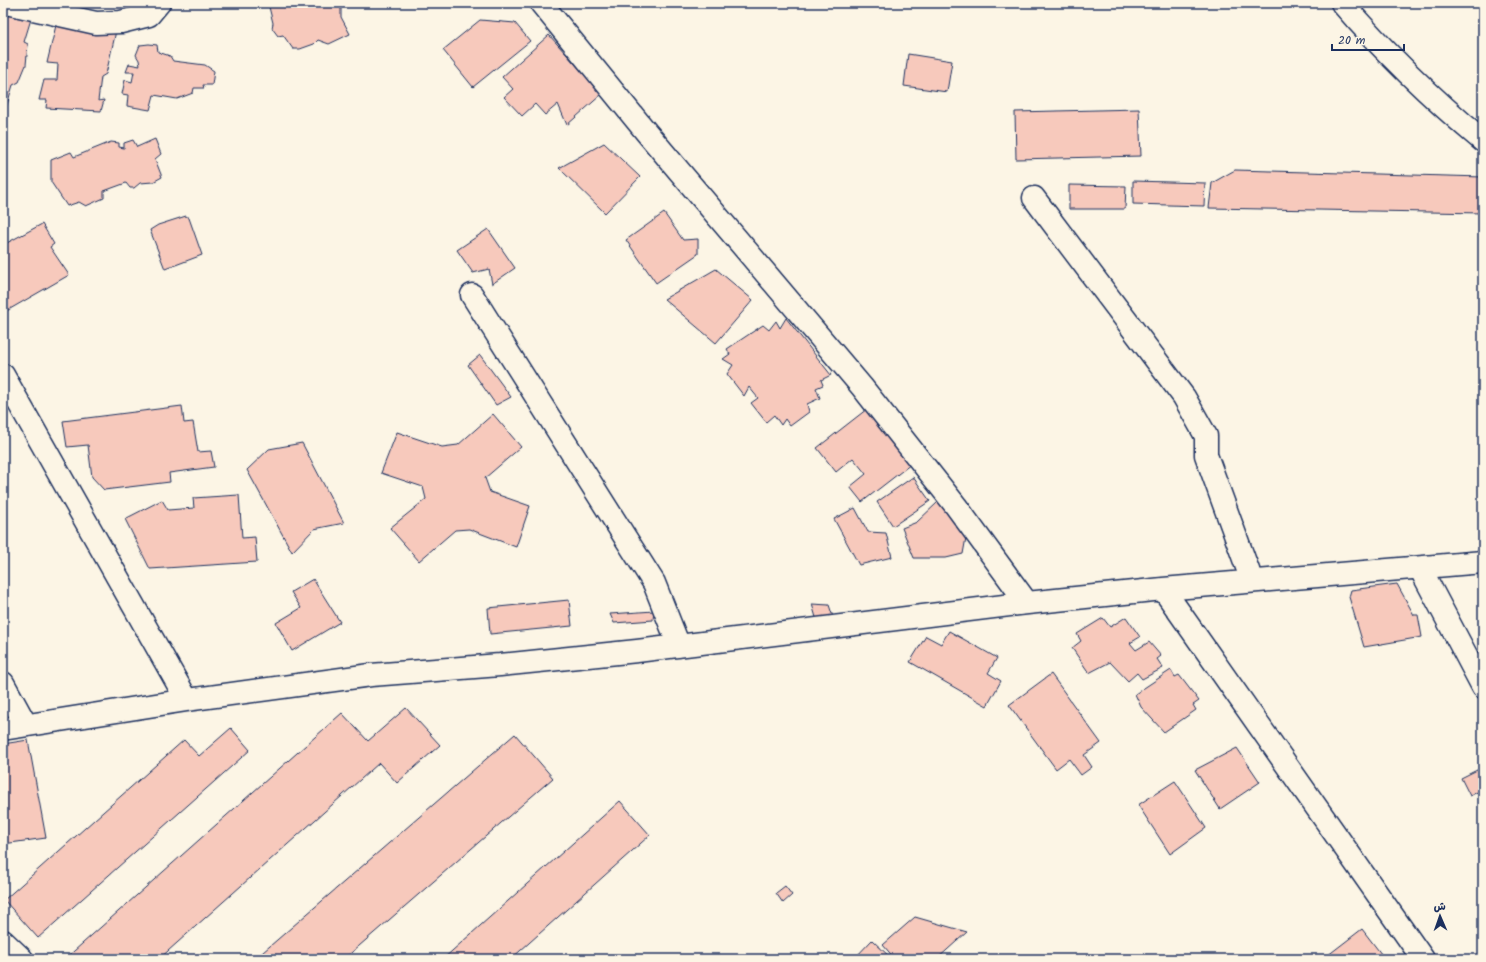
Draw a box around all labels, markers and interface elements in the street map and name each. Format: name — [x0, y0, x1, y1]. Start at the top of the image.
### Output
scale bar — [1332, 26, 1404, 52]
text: 20 m — [1338, 31, 1366, 50]
north arrow — [1420, 896, 1460, 936]
text: ش — [1433, 898, 1446, 916]

